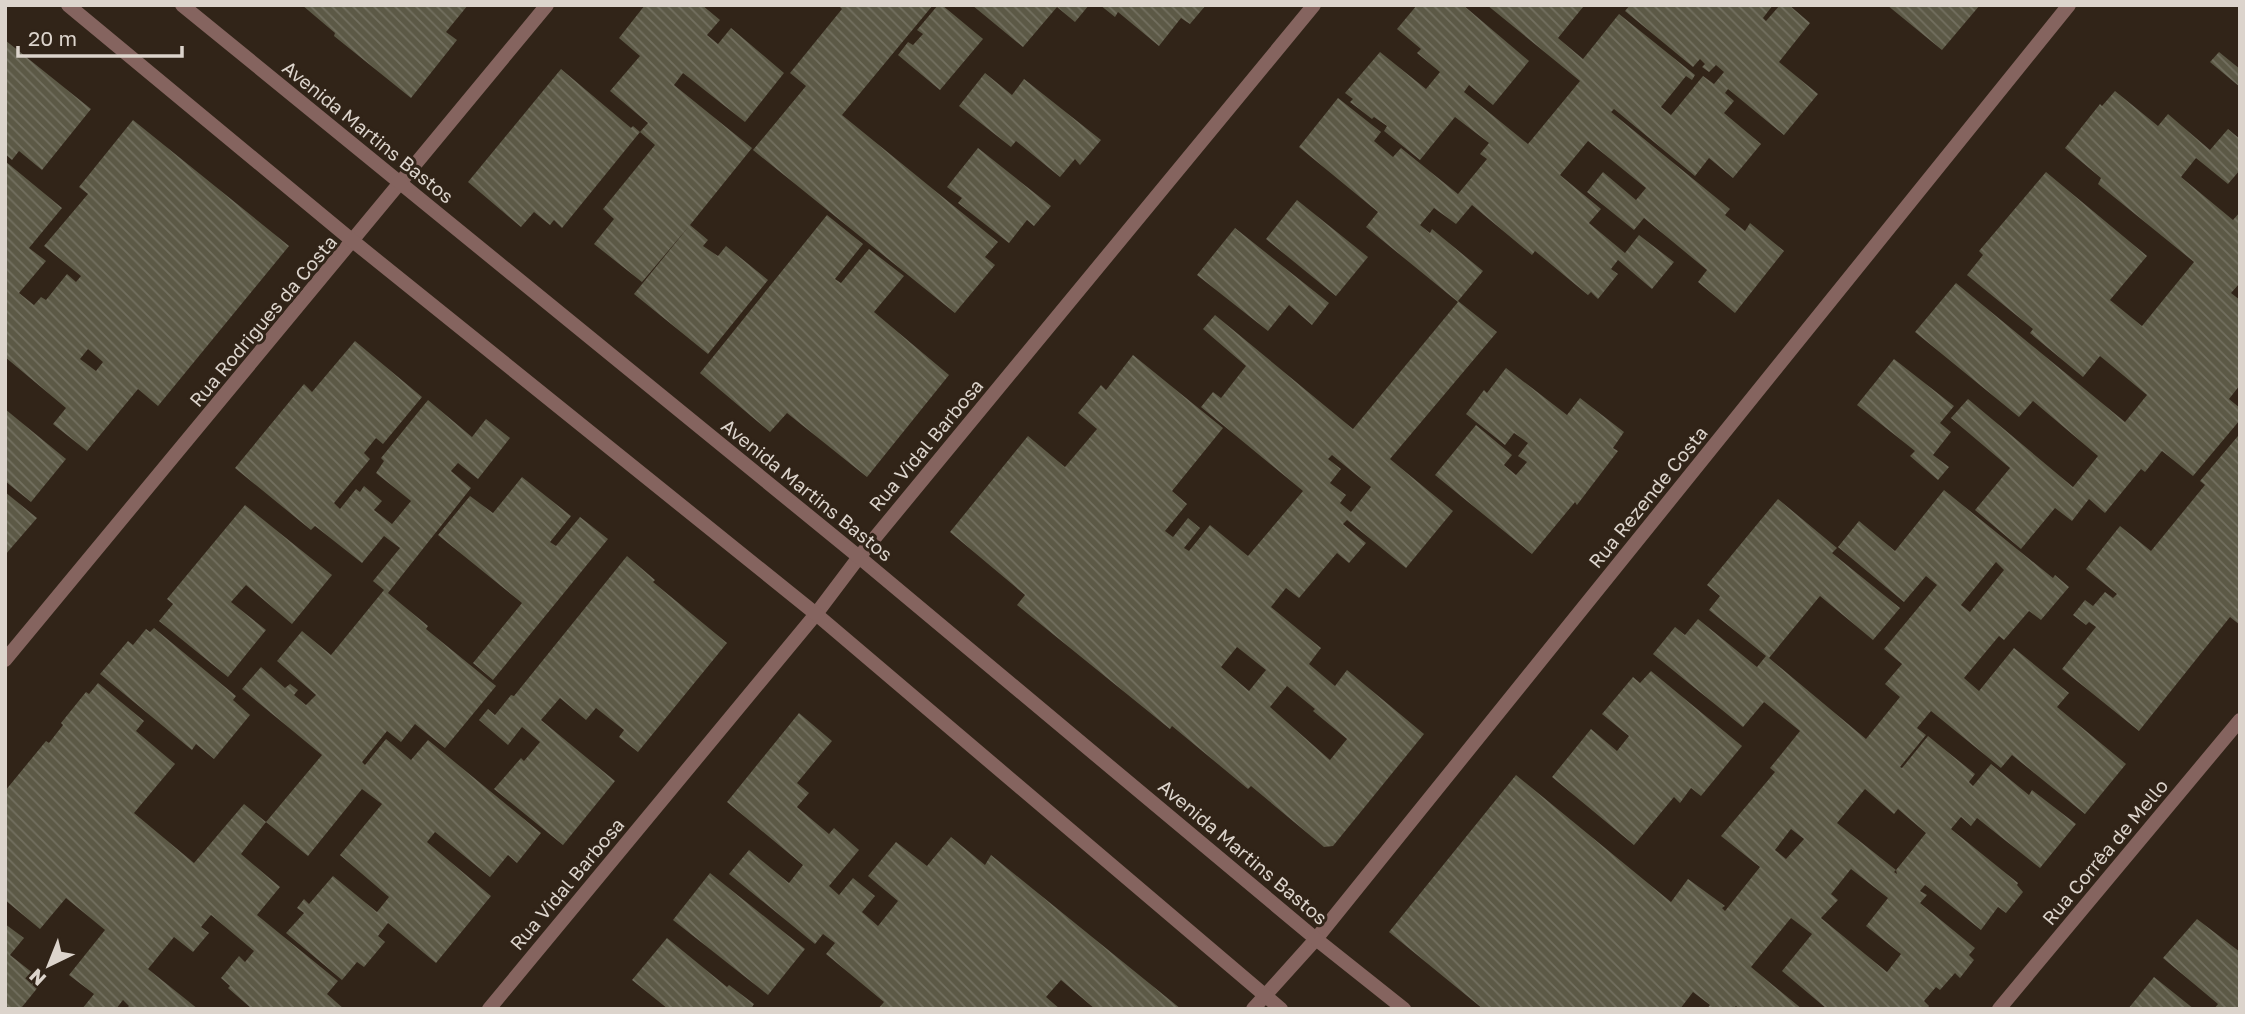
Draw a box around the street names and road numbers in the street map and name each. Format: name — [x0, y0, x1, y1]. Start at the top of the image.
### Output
street label: Avenida Martins Bastos — [278, 55, 459, 208]
street label: Rua Rodrigues da Costa — [184, 230, 341, 411]
street label: Rua Vidal Barbosa — [864, 374, 988, 515]
street label: Avenida Martins Bastos — [717, 413, 898, 566]
street label: Rua Rezende Costa — [1583, 421, 1712, 572]
street label: Avenida Martins Bastos — [1154, 774, 1332, 929]
street label: Rua Corrêa de Mello — [2037, 774, 2172, 929]
street label: Rua Vidal Barbosa — [505, 813, 629, 954]

